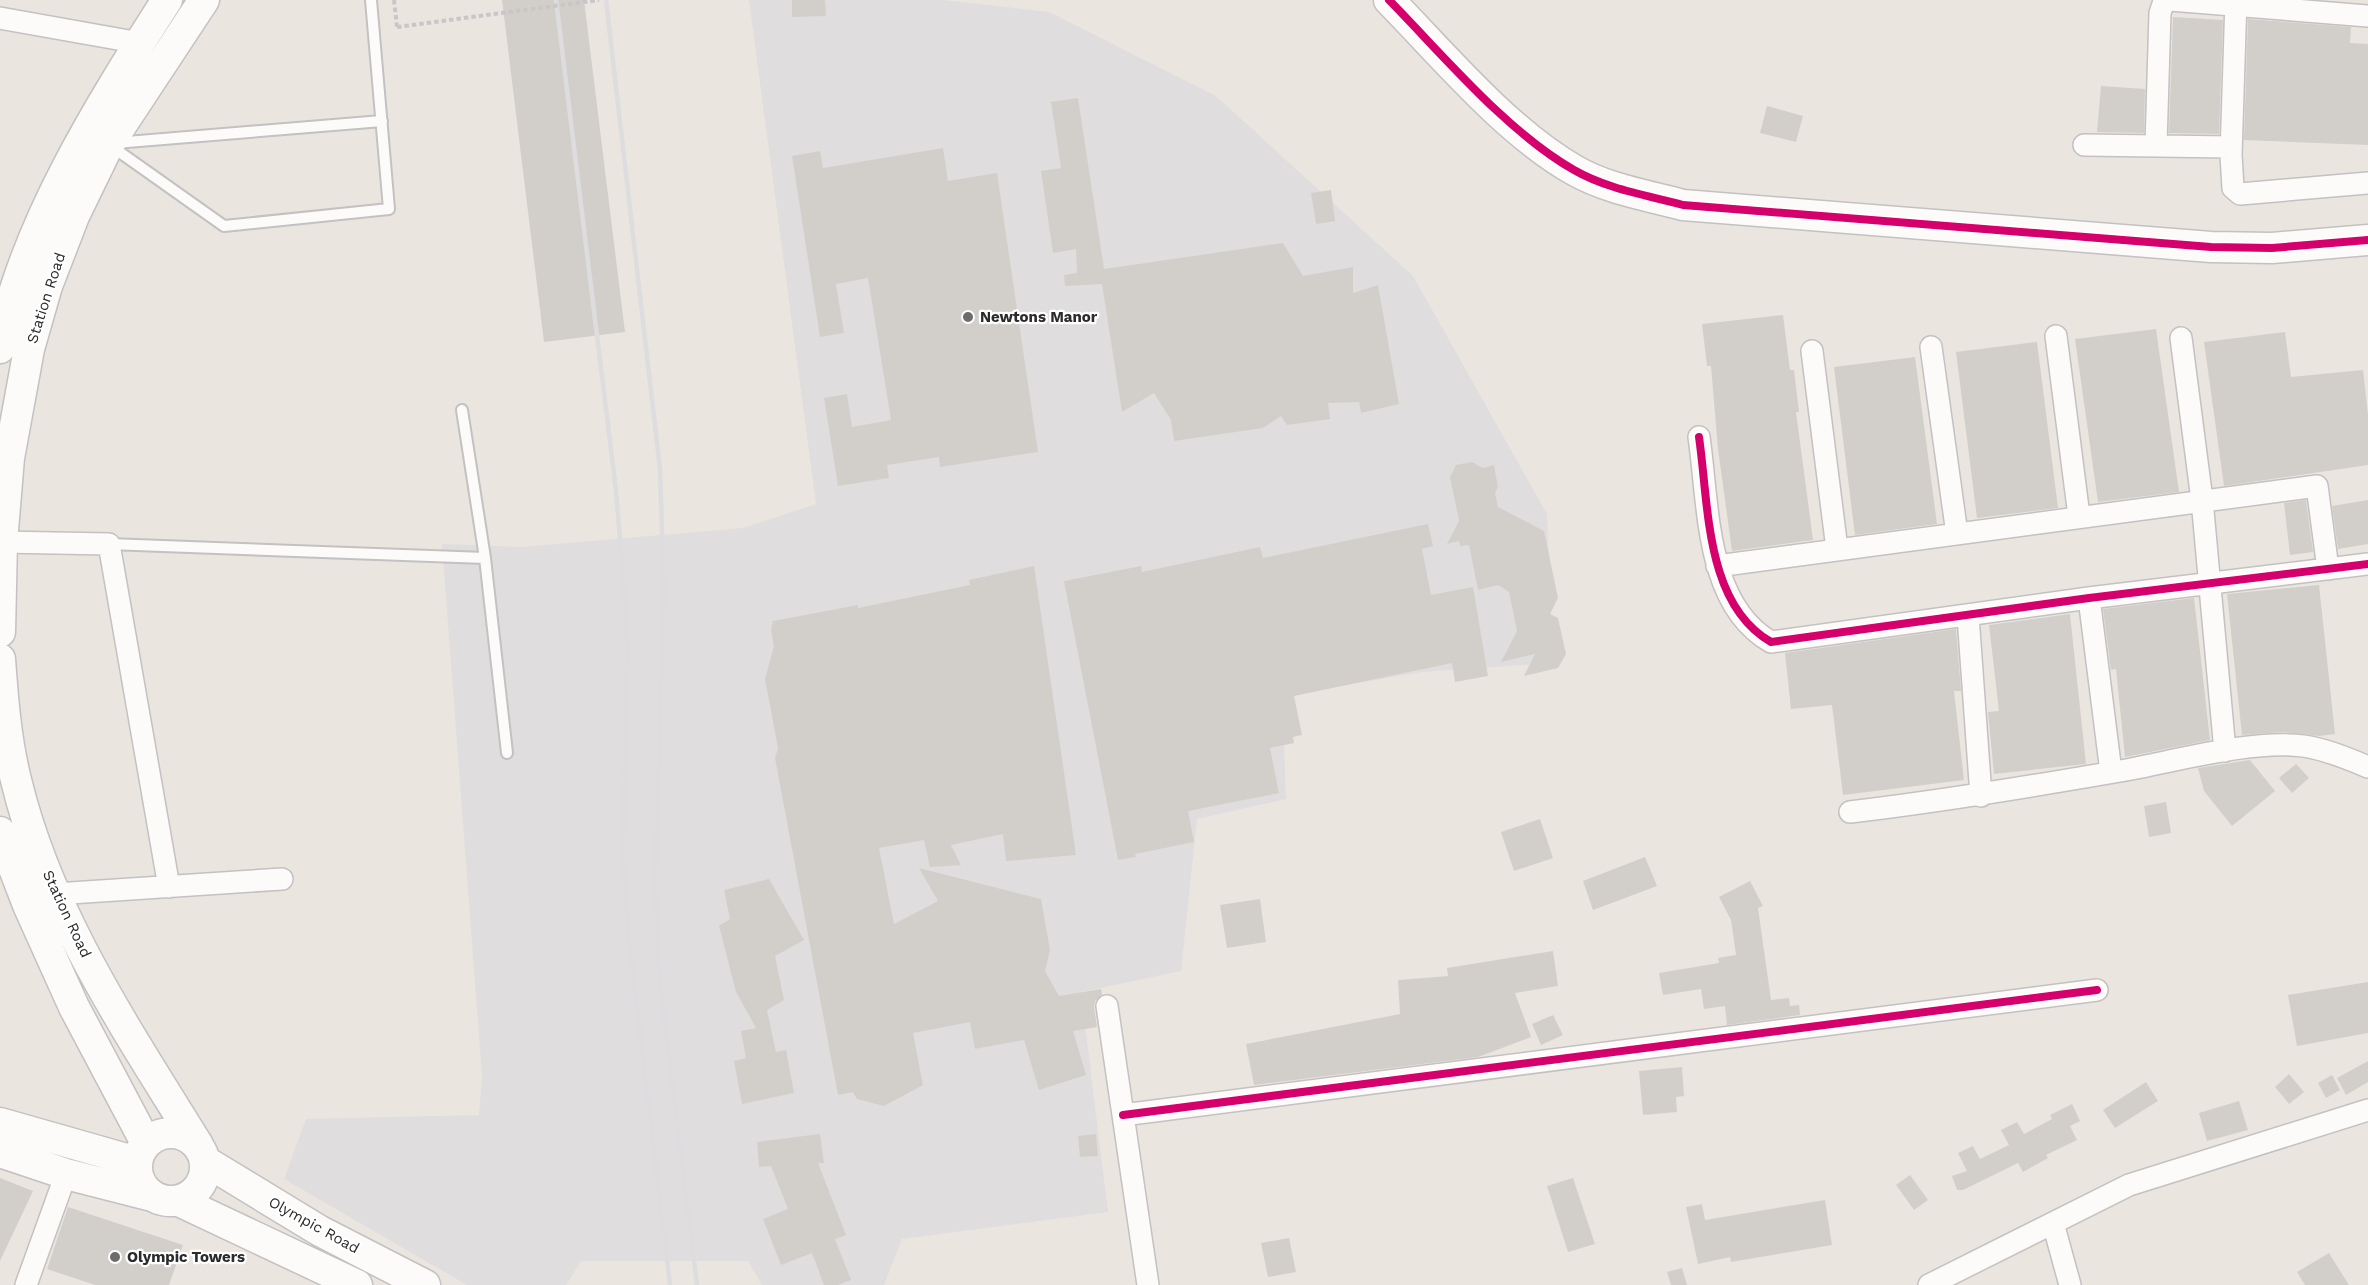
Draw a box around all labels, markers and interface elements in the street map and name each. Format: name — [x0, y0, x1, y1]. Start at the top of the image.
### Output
street label: Station Road — [23, 250, 69, 346]
place label: Newtons Manor — [980, 308, 1098, 326]
marker: Newtons Manor — [961, 310, 975, 324]
street label: Station Road — [39, 867, 95, 961]
street label: Olympic Road — [265, 1193, 363, 1257]
place label: Olympic Towers — [127, 1248, 245, 1266]
marker: Olympic Towers — [108, 1250, 122, 1264]

